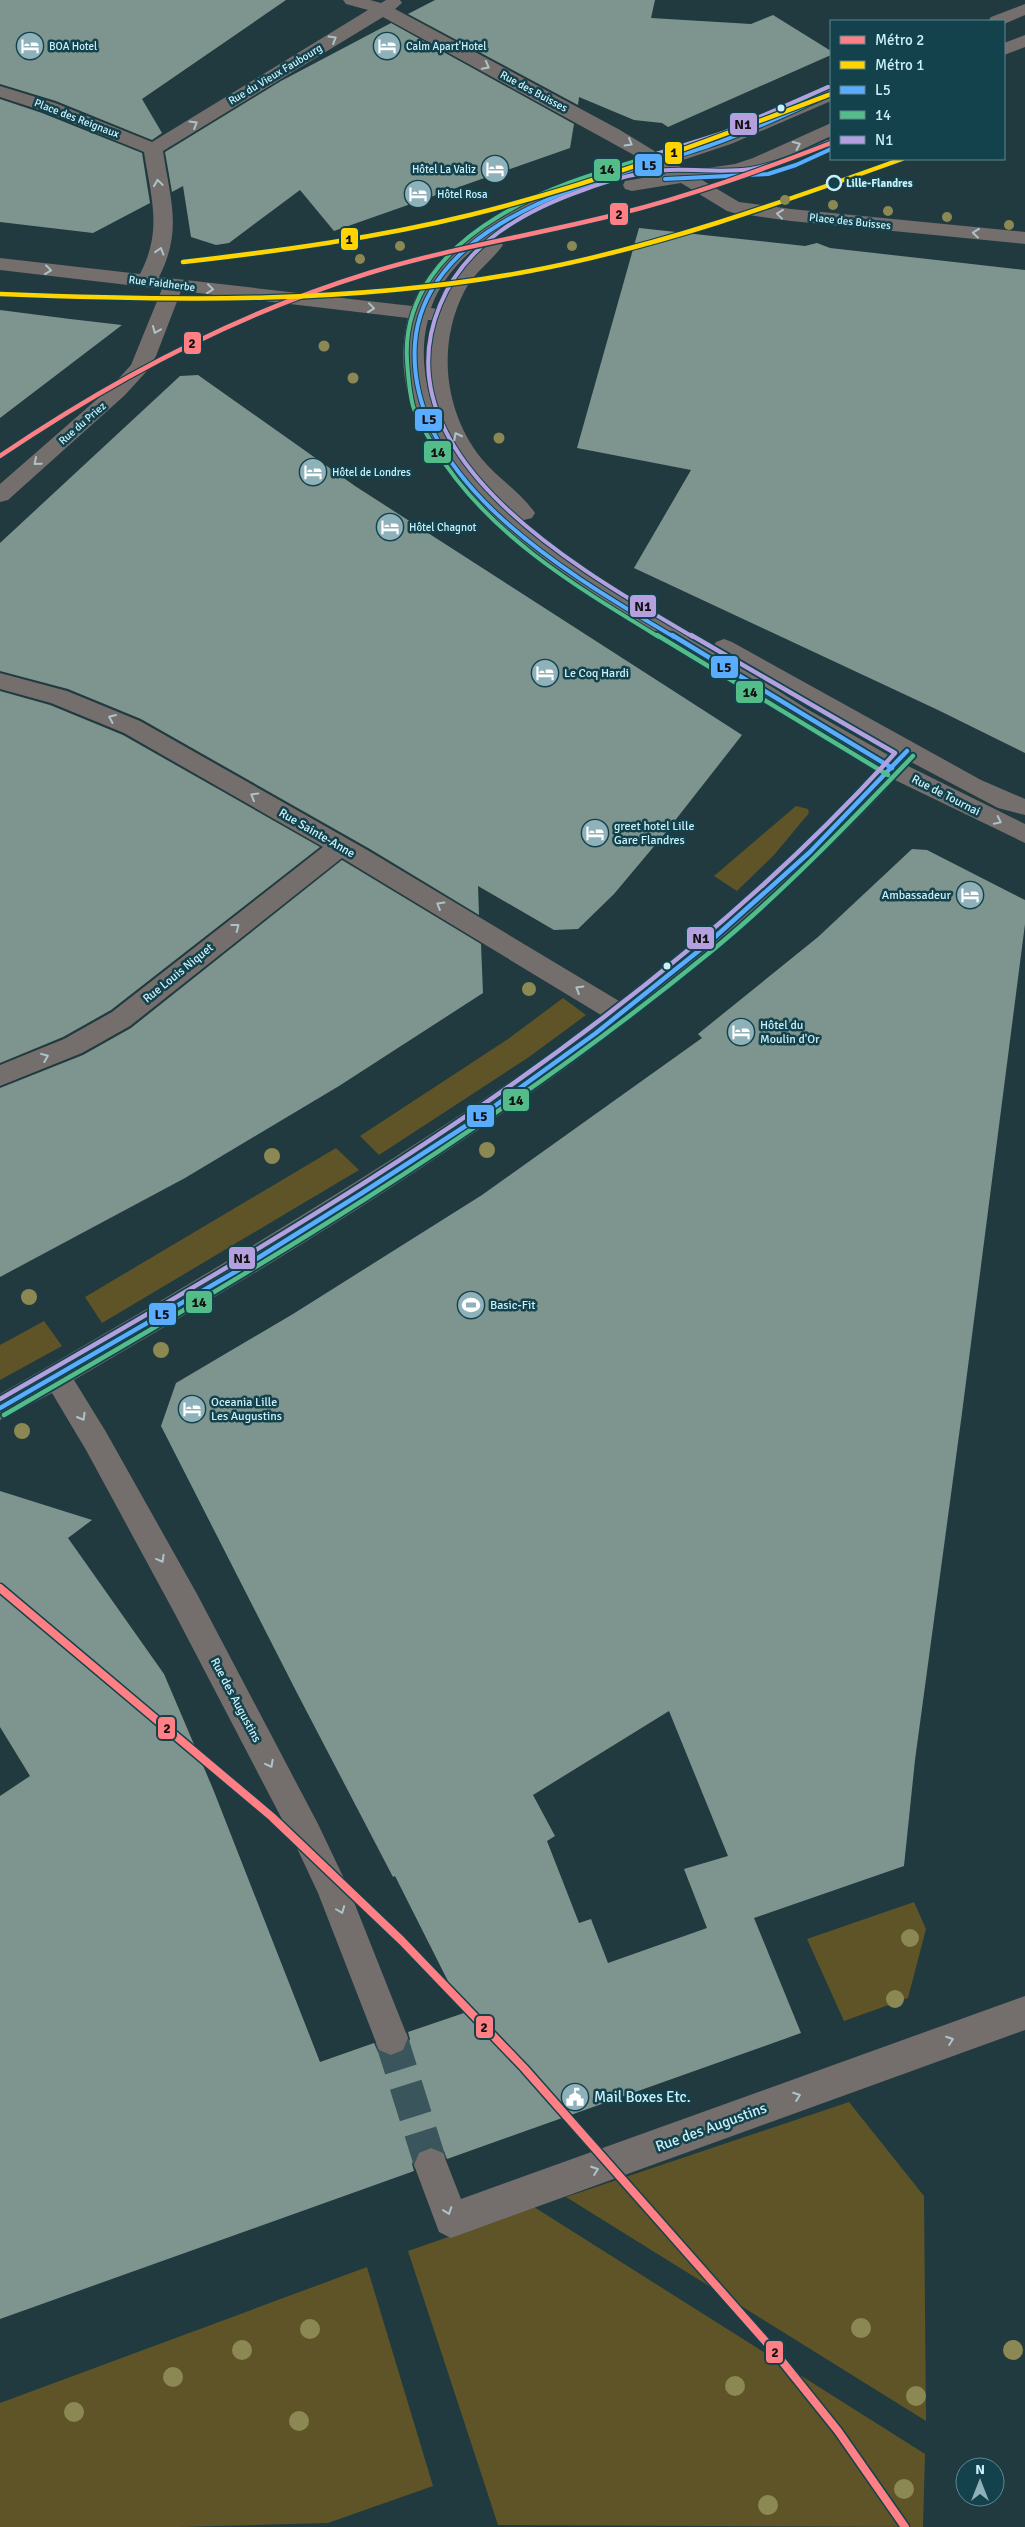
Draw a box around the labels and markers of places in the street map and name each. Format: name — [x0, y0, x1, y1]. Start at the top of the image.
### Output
hotel icon: BOA Hotel — [15, 31, 45, 61]
hotel icon: Calm Apart'Hotel — [372, 31, 402, 61]
place label: BOA Hotel — [49, 40, 97, 53]
place label: Calm Apart'Hotel — [406, 40, 487, 53]
unlabelled marker — [776, 103, 786, 113]
hotel icon: Hôtel La Valiz — [480, 154, 510, 184]
place label: Hôtel La Valiz — [412, 163, 476, 176]
marker: Lille-Flandres — [826, 175, 842, 191]
place label: Lille-Flandres — [846, 177, 913, 190]
hotel icon: Hôtel Rosa — [403, 179, 433, 209]
place label: Hôtel Rosa — [437, 188, 488, 201]
hotel icon: Hôtel de Londres — [298, 457, 328, 487]
place label: Hôtel de Londres — [332, 466, 411, 479]
hotel icon: Hôtel Chagnot — [375, 512, 405, 542]
place label: Hôtel Chagnot — [409, 521, 477, 534]
hotel icon: Le Coq Hardi — [530, 658, 560, 688]
place label: Le Coq Hardi — [564, 666, 629, 681]
hotel icon: greet hotel Lille Gare Flandres — [580, 818, 610, 848]
place label: greet hotel Lille Gare Flandres — [614, 819, 694, 848]
hotel icon: Ambassadeur — [955, 880, 985, 910]
place label: Ambassadeur — [882, 888, 952, 903]
unlabelled marker — [662, 961, 672, 971]
hotel icon: Hôtel du Moulin d'Or — [726, 1017, 756, 1047]
place label: Hôtel du Moulin d'Or — [760, 1018, 820, 1047]
sports icon: Basic-Fit — [456, 1290, 486, 1320]
place label: Basic-Fit — [490, 1298, 535, 1313]
hotel icon: Oceania Lille Les Augustins — [177, 1394, 207, 1424]
place label: Oceania Lille Les Augustins — [211, 1395, 282, 1424]
public building icon: Mail Boxes Etc. — [560, 2082, 590, 2112]
place label: Mail Boxes Etc. — [594, 2088, 691, 2106]

